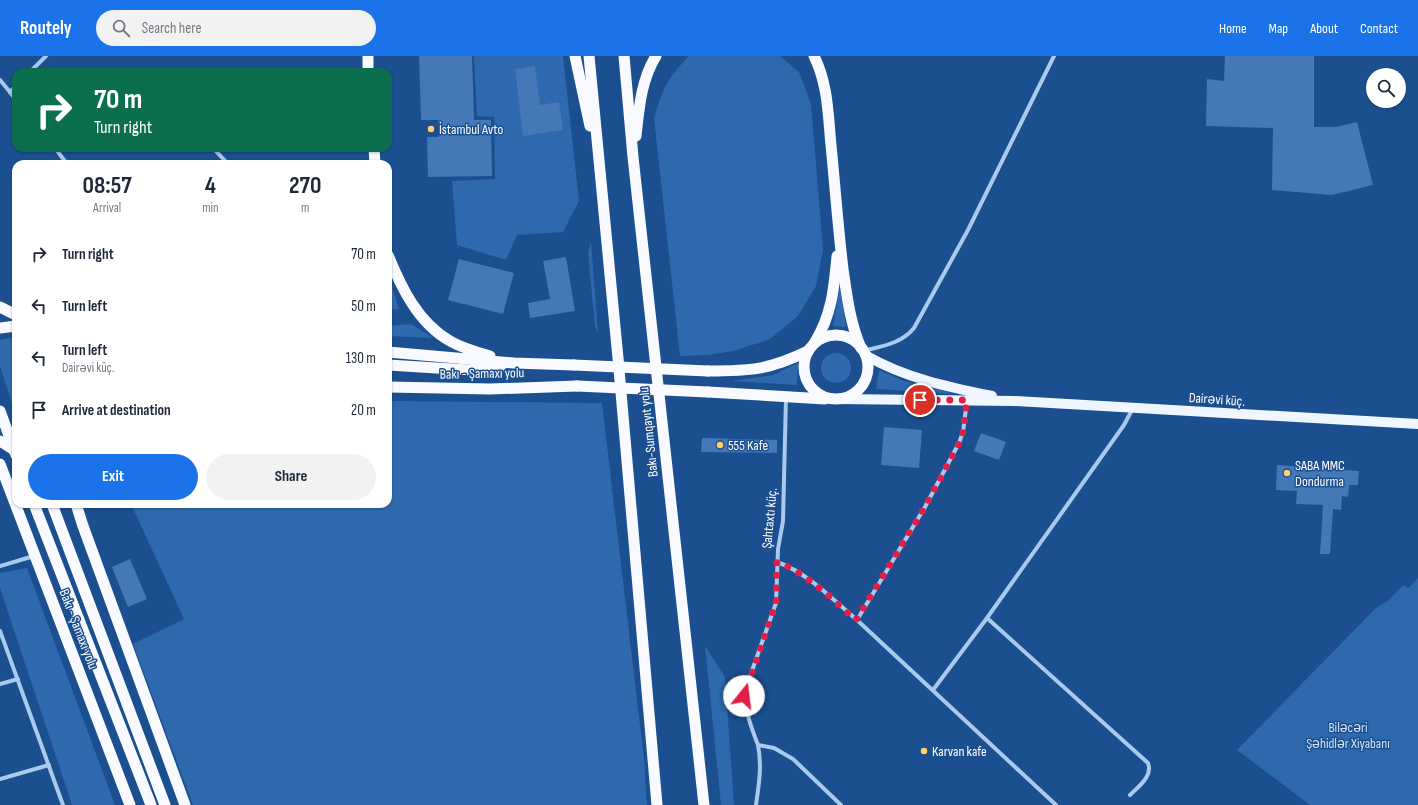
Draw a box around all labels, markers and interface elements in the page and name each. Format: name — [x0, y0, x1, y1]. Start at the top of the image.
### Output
search box — [96, 10, 376, 46]
text: Routely — [20, 17, 72, 40]
icon: search — [110, 17, 132, 39]
text: Search here — [142, 19, 201, 38]
text: Home — [1219, 20, 1247, 37]
text: Map — [1269, 20, 1288, 37]
text: About — [1310, 20, 1338, 37]
text: Contact — [1360, 20, 1398, 37]
map controls — [1366, 68, 1406, 108]
button: search — [1366, 68, 1406, 108]
text: 70 m — [94, 83, 142, 116]
icon: right — [28, 84, 80, 136]
text: Turn right — [94, 117, 152, 138]
place label: İstambul Avto — [439, 121, 503, 138]
marker: İstambul Avto — [426, 124, 436, 134]
text: 08:57 — [83, 171, 132, 200]
text: 4 — [205, 171, 216, 200]
text: 270 — [289, 171, 321, 200]
text: Arrival — [93, 200, 121, 216]
text: min — [202, 200, 219, 216]
text: m — [301, 200, 309, 216]
icon: right — [28, 243, 50, 265]
text: Turn right — [62, 245, 114, 264]
text: 70 m — [351, 245, 376, 264]
icon: left — [28, 295, 50, 317]
text: Turn left — [62, 297, 107, 316]
text: 50 m — [351, 297, 376, 316]
text: Turn left — [62, 341, 107, 360]
icon: left — [28, 347, 50, 369]
text: 130 m — [346, 349, 376, 368]
text: Dairəvi küç. — [62, 360, 115, 376]
street label: Bakı - Şamaxı yolu — [440, 364, 525, 383]
pin — [903, 383, 937, 417]
street label: Bakı-Sumqayıt yolu — [635, 386, 662, 478]
icon: arrive — [909, 389, 931, 411]
street label: Dairəvi küç. — [1188, 389, 1246, 410]
icon: arrive — [28, 399, 50, 421]
text: Arrive at destination — [62, 401, 171, 420]
text: 20 m — [351, 401, 376, 420]
place label: 555 Kafe — [728, 437, 768, 454]
marker: 555 Kafe — [715, 440, 725, 450]
button: Exit — [28, 454, 198, 500]
button: Share — [206, 454, 376, 500]
place label: SABA MMC Dondurma — [1295, 457, 1345, 490]
marker: SABA MMC Dondurma — [1282, 468, 1292, 478]
street label: Şahtaxtı küç. — [758, 487, 781, 549]
street label: Bakı - Şamaxı yolu — [55, 587, 102, 672]
position arrow — [723, 675, 765, 717]
park label: Biləcəri Şəhidlər Xiyabanı — [1306, 719, 1390, 752]
place label: Karvan kafe — [932, 743, 987, 760]
marker: Karvan kafe — [919, 746, 929, 756]

